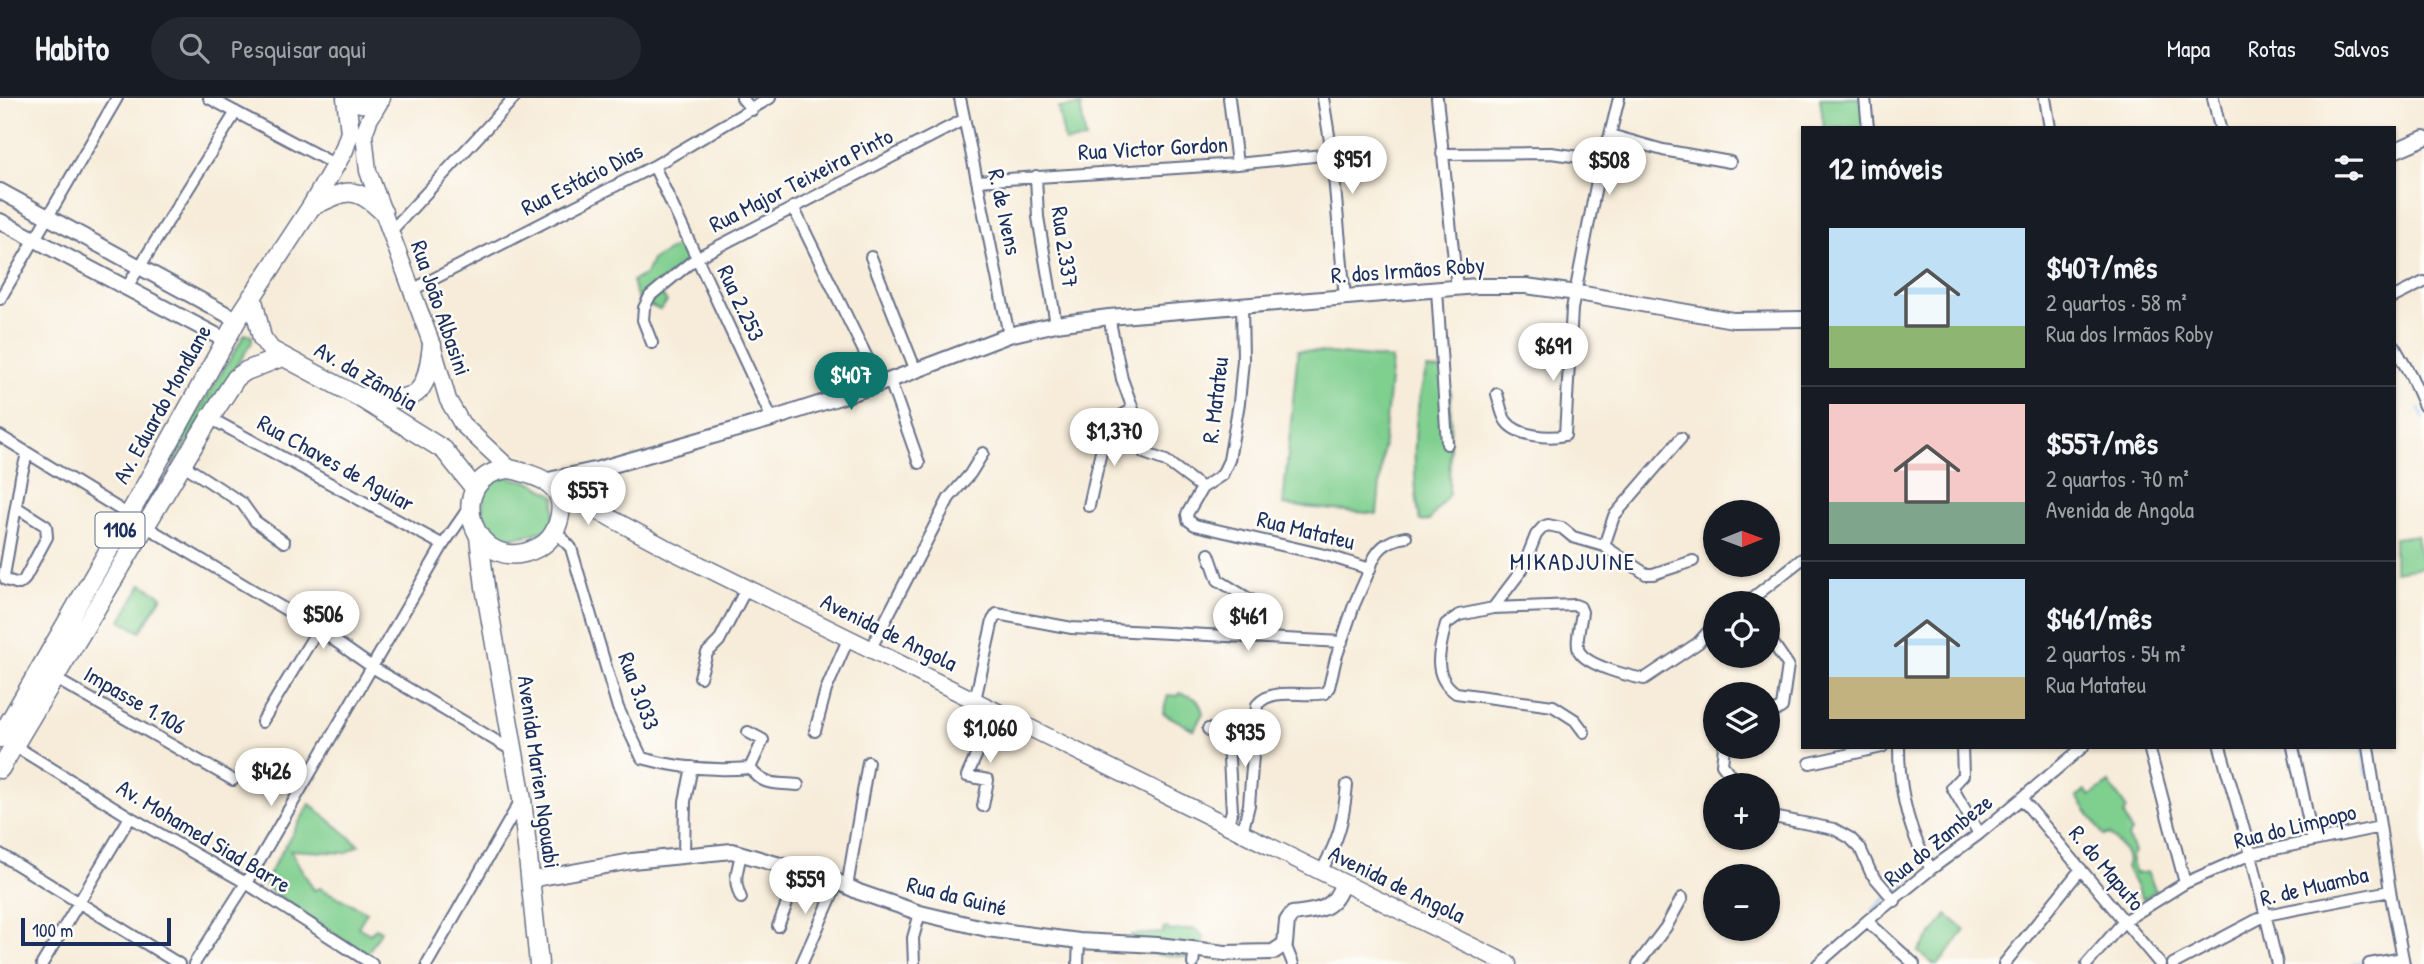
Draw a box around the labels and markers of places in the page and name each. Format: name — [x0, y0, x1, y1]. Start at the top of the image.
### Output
pin: $951 — [1311, 136, 1393, 196]
pin: $508 — [1568, 138, 1650, 197]
pin: $691 — [1512, 324, 1594, 383]
pin: $407 — [810, 352, 892, 412]
pin: $1,370 — [1057, 408, 1171, 468]
pin: $557 — [547, 468, 629, 527]
pin: $506 — [282, 592, 364, 651]
pin: $461 — [1207, 594, 1289, 653]
pin: $1,060 — [933, 706, 1047, 765]
pin: $935 — [1204, 710, 1286, 769]
pin: $426 — [230, 748, 312, 808]
pin: $559 — [764, 856, 846, 916]

